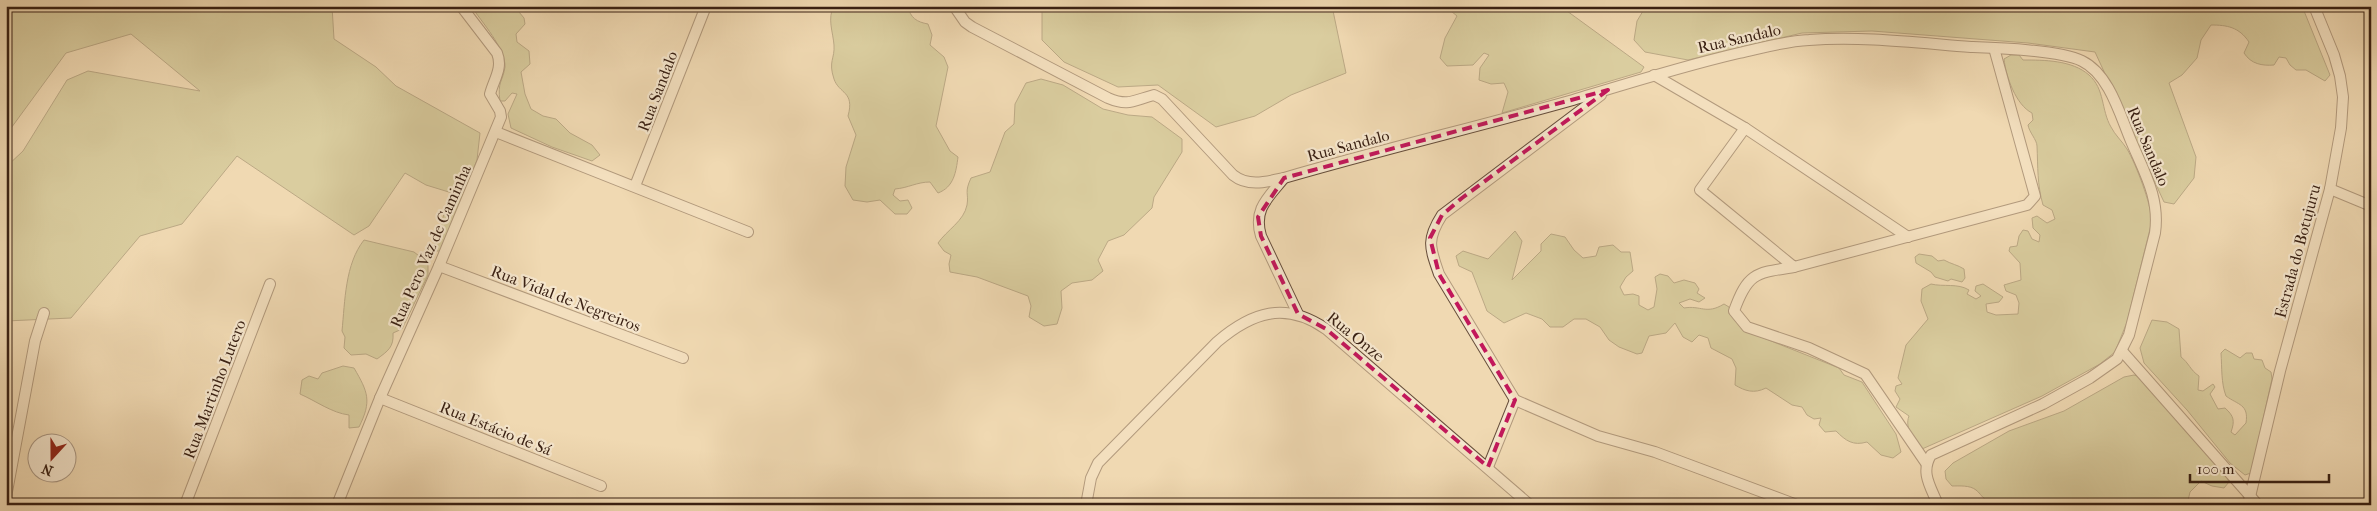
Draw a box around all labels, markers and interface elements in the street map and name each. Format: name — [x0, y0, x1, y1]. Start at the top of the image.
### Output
street label: Rua Sandalo — [1696, 20, 1782, 57]
street label: Rua Sandalo — [633, 48, 682, 134]
street label: Rua Sandalo — [2123, 104, 2174, 189]
street label: Rua Sandalo — [1305, 125, 1391, 166]
street label: Rua Pero Vaz de Caminha — [386, 161, 475, 330]
street label: Estrada do Botujuru — [2270, 182, 2324, 320]
street label: Rua Vidal de Negreiros — [488, 261, 643, 336]
street label: Rua Onze — [1323, 308, 1388, 365]
street label: Rua Martinho Lutero — [179, 317, 250, 461]
street label: Rua Estácio de Sá — [437, 397, 555, 460]
north arrow — [28, 434, 78, 484]
scale bar — [2190, 451, 2328, 483]
text: N — [39, 460, 56, 480]
text: 100 m — [2197, 460, 2235, 478]

